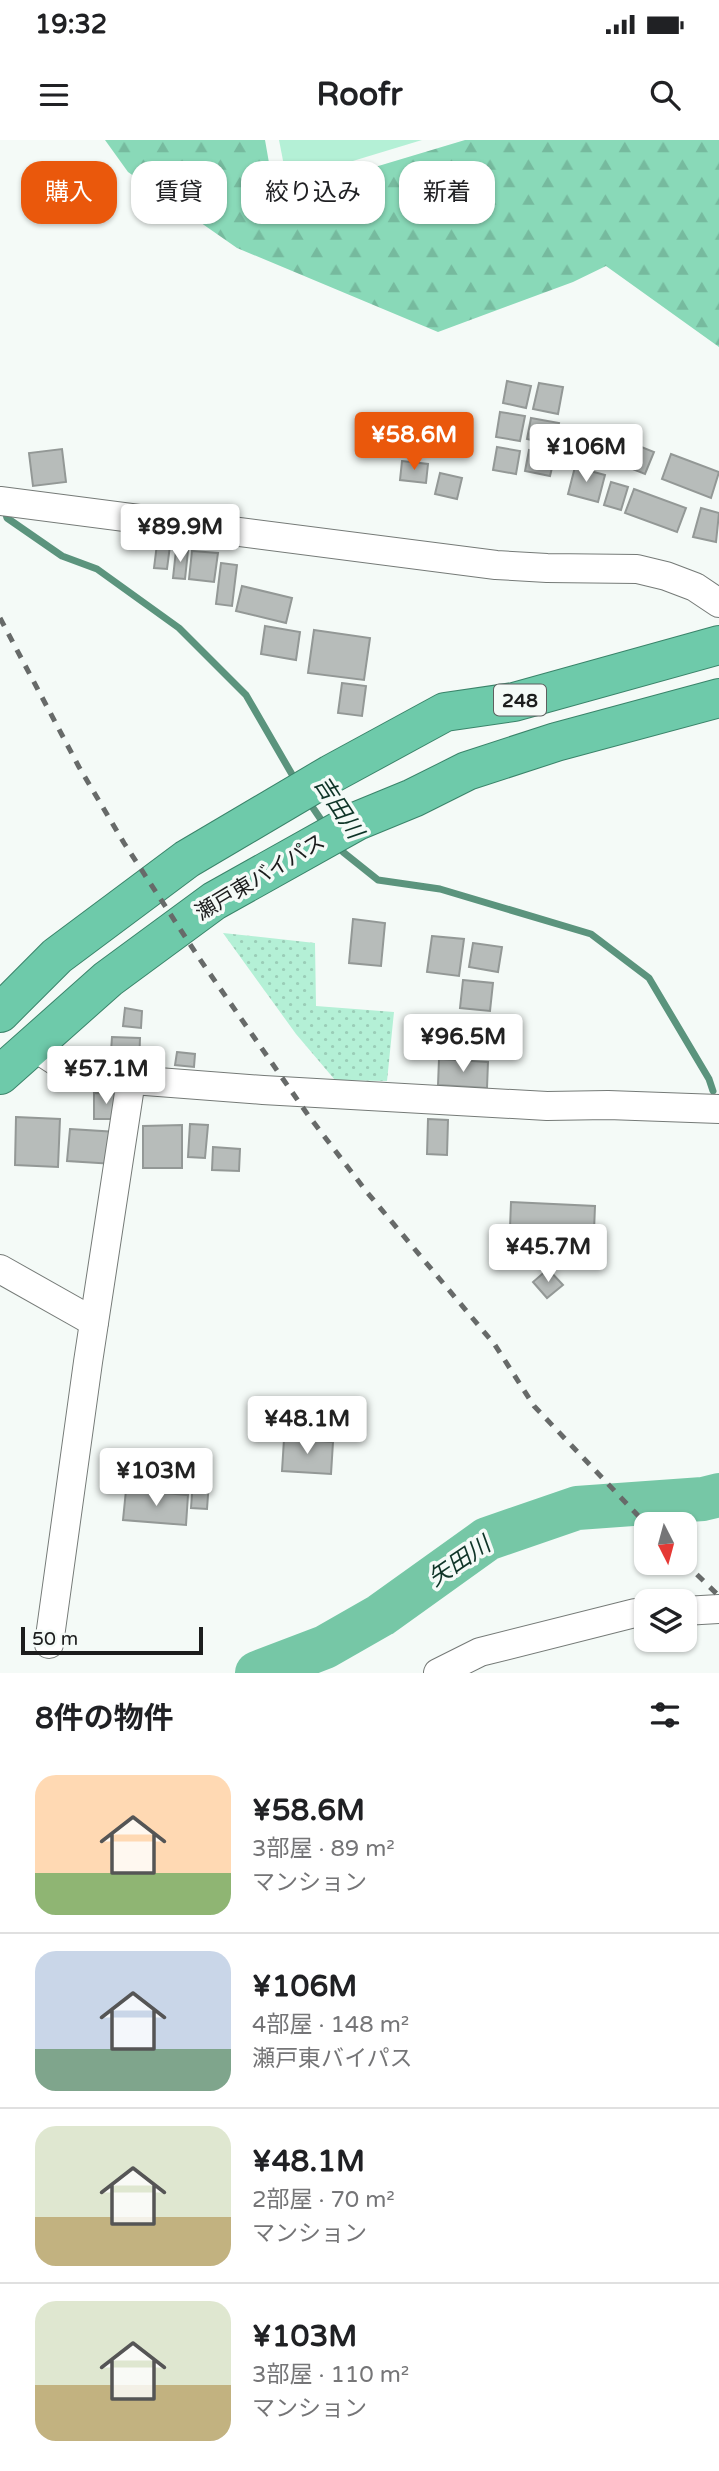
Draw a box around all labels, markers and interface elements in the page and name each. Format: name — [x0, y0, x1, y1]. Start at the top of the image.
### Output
text: 19:32 — [35, 9, 107, 40]
icon: menu — [35, 76, 73, 114]
text: Roofr — [316, 76, 403, 114]
icon: search — [646, 76, 684, 114]
chip: 購入 — [21, 161, 117, 224]
chip: 賃貸 — [131, 161, 227, 224]
chip: 絞り込み — [241, 161, 385, 224]
chip: 新着 — [399, 161, 495, 224]
pin: ¥58.6M — [357, 412, 471, 472]
text: ¥58.6M — [371, 421, 457, 449]
pin: ¥106M — [537, 424, 635, 484]
text: ¥106M — [546, 433, 626, 461]
pin: ¥89.9M — [123, 504, 237, 564]
text: ¥89.9M — [137, 513, 223, 541]
road number: 248 — [494, 684, 546, 716]
water label: 吉田川 — [308, 771, 370, 847]
street label: 瀬戸東バイパス — [191, 829, 330, 926]
pin: ¥96.5M — [406, 1014, 520, 1074]
text: ¥96.5M — [420, 1023, 506, 1051]
pin: ¥57.1M — [49, 1046, 163, 1106]
text: ¥57.1M — [63, 1055, 149, 1083]
pin: ¥45.7M — [491, 1224, 605, 1284]
text: ¥45.7M — [505, 1233, 591, 1261]
pin: ¥48.1M — [250, 1396, 364, 1456]
text: ¥48.1M — [264, 1405, 350, 1433]
pin: ¥103M — [107, 1448, 205, 1508]
text: ¥103M — [116, 1457, 196, 1485]
north arrow — [634, 1512, 696, 1575]
map controls — [634, 1512, 697, 1652]
water label: 矢田川 — [423, 1529, 498, 1593]
button: layers — [634, 1589, 697, 1652]
scale bar — [21, 1624, 203, 1656]
text: 50 m — [32, 1628, 78, 1650]
icon: filters — [646, 1696, 684, 1734]
text: 8件の物件 — [35, 1700, 174, 1737]
text: ¥58.6M — [252, 1792, 365, 1829]
icon: home — [91, 1803, 175, 1887]
text: 3部屋 · 89 m² — [252, 1835, 395, 1863]
text: マンション — [252, 1869, 367, 1897]
text: ¥106M — [252, 1968, 357, 2005]
icon: home — [91, 1979, 175, 2063]
text: 4部屋 · 148 m² — [252, 2011, 409, 2039]
text: 瀬戸東バイパス — [252, 2045, 413, 2073]
text: ¥48.1M — [252, 2143, 365, 2180]
icon: home — [91, 2154, 175, 2238]
text: 2部屋 · 70 m² — [252, 2186, 395, 2214]
text: マンション — [252, 2220, 367, 2248]
text: ¥103M — [252, 2318, 357, 2355]
icon: home — [91, 2329, 175, 2413]
text: 3部屋 · 110 m² — [252, 2361, 409, 2389]
text: マンション — [252, 2395, 367, 2423]

